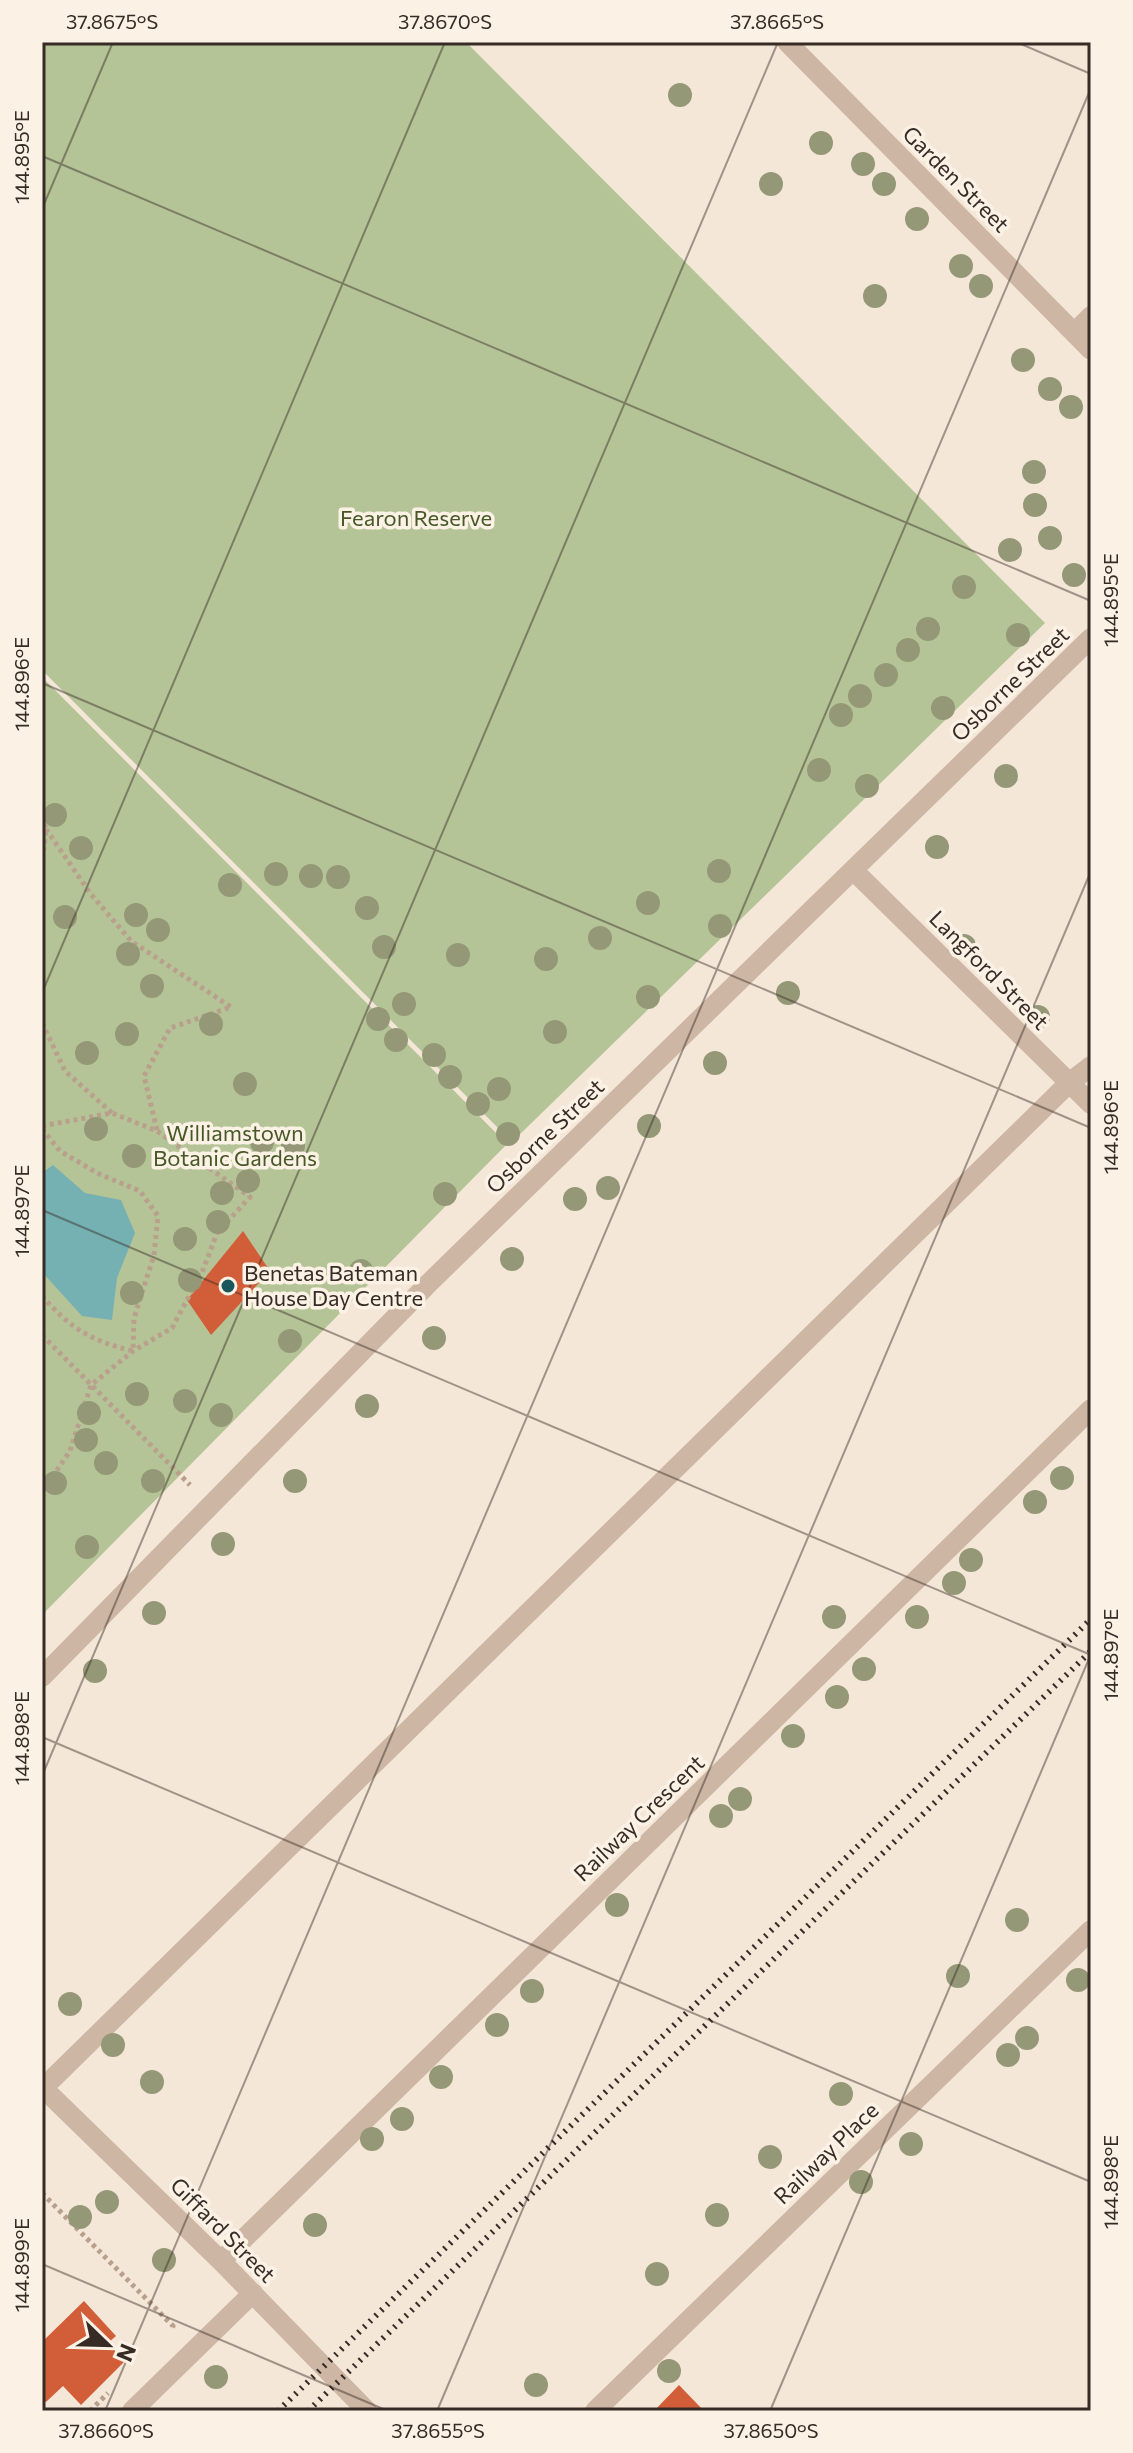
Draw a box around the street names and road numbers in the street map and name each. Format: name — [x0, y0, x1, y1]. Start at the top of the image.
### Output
street label: Garden Street — [898, 120, 1015, 237]
street label: Osborne Street — [945, 621, 1074, 747]
street label: Langford Street — [924, 904, 1055, 1035]
street label: Osborne Street — [480, 1073, 609, 1199]
street label: Railway Crescent — [568, 1749, 709, 1887]
street label: Railway Place — [768, 2096, 884, 2209]
street label: Giffard Street — [165, 2171, 282, 2288]

